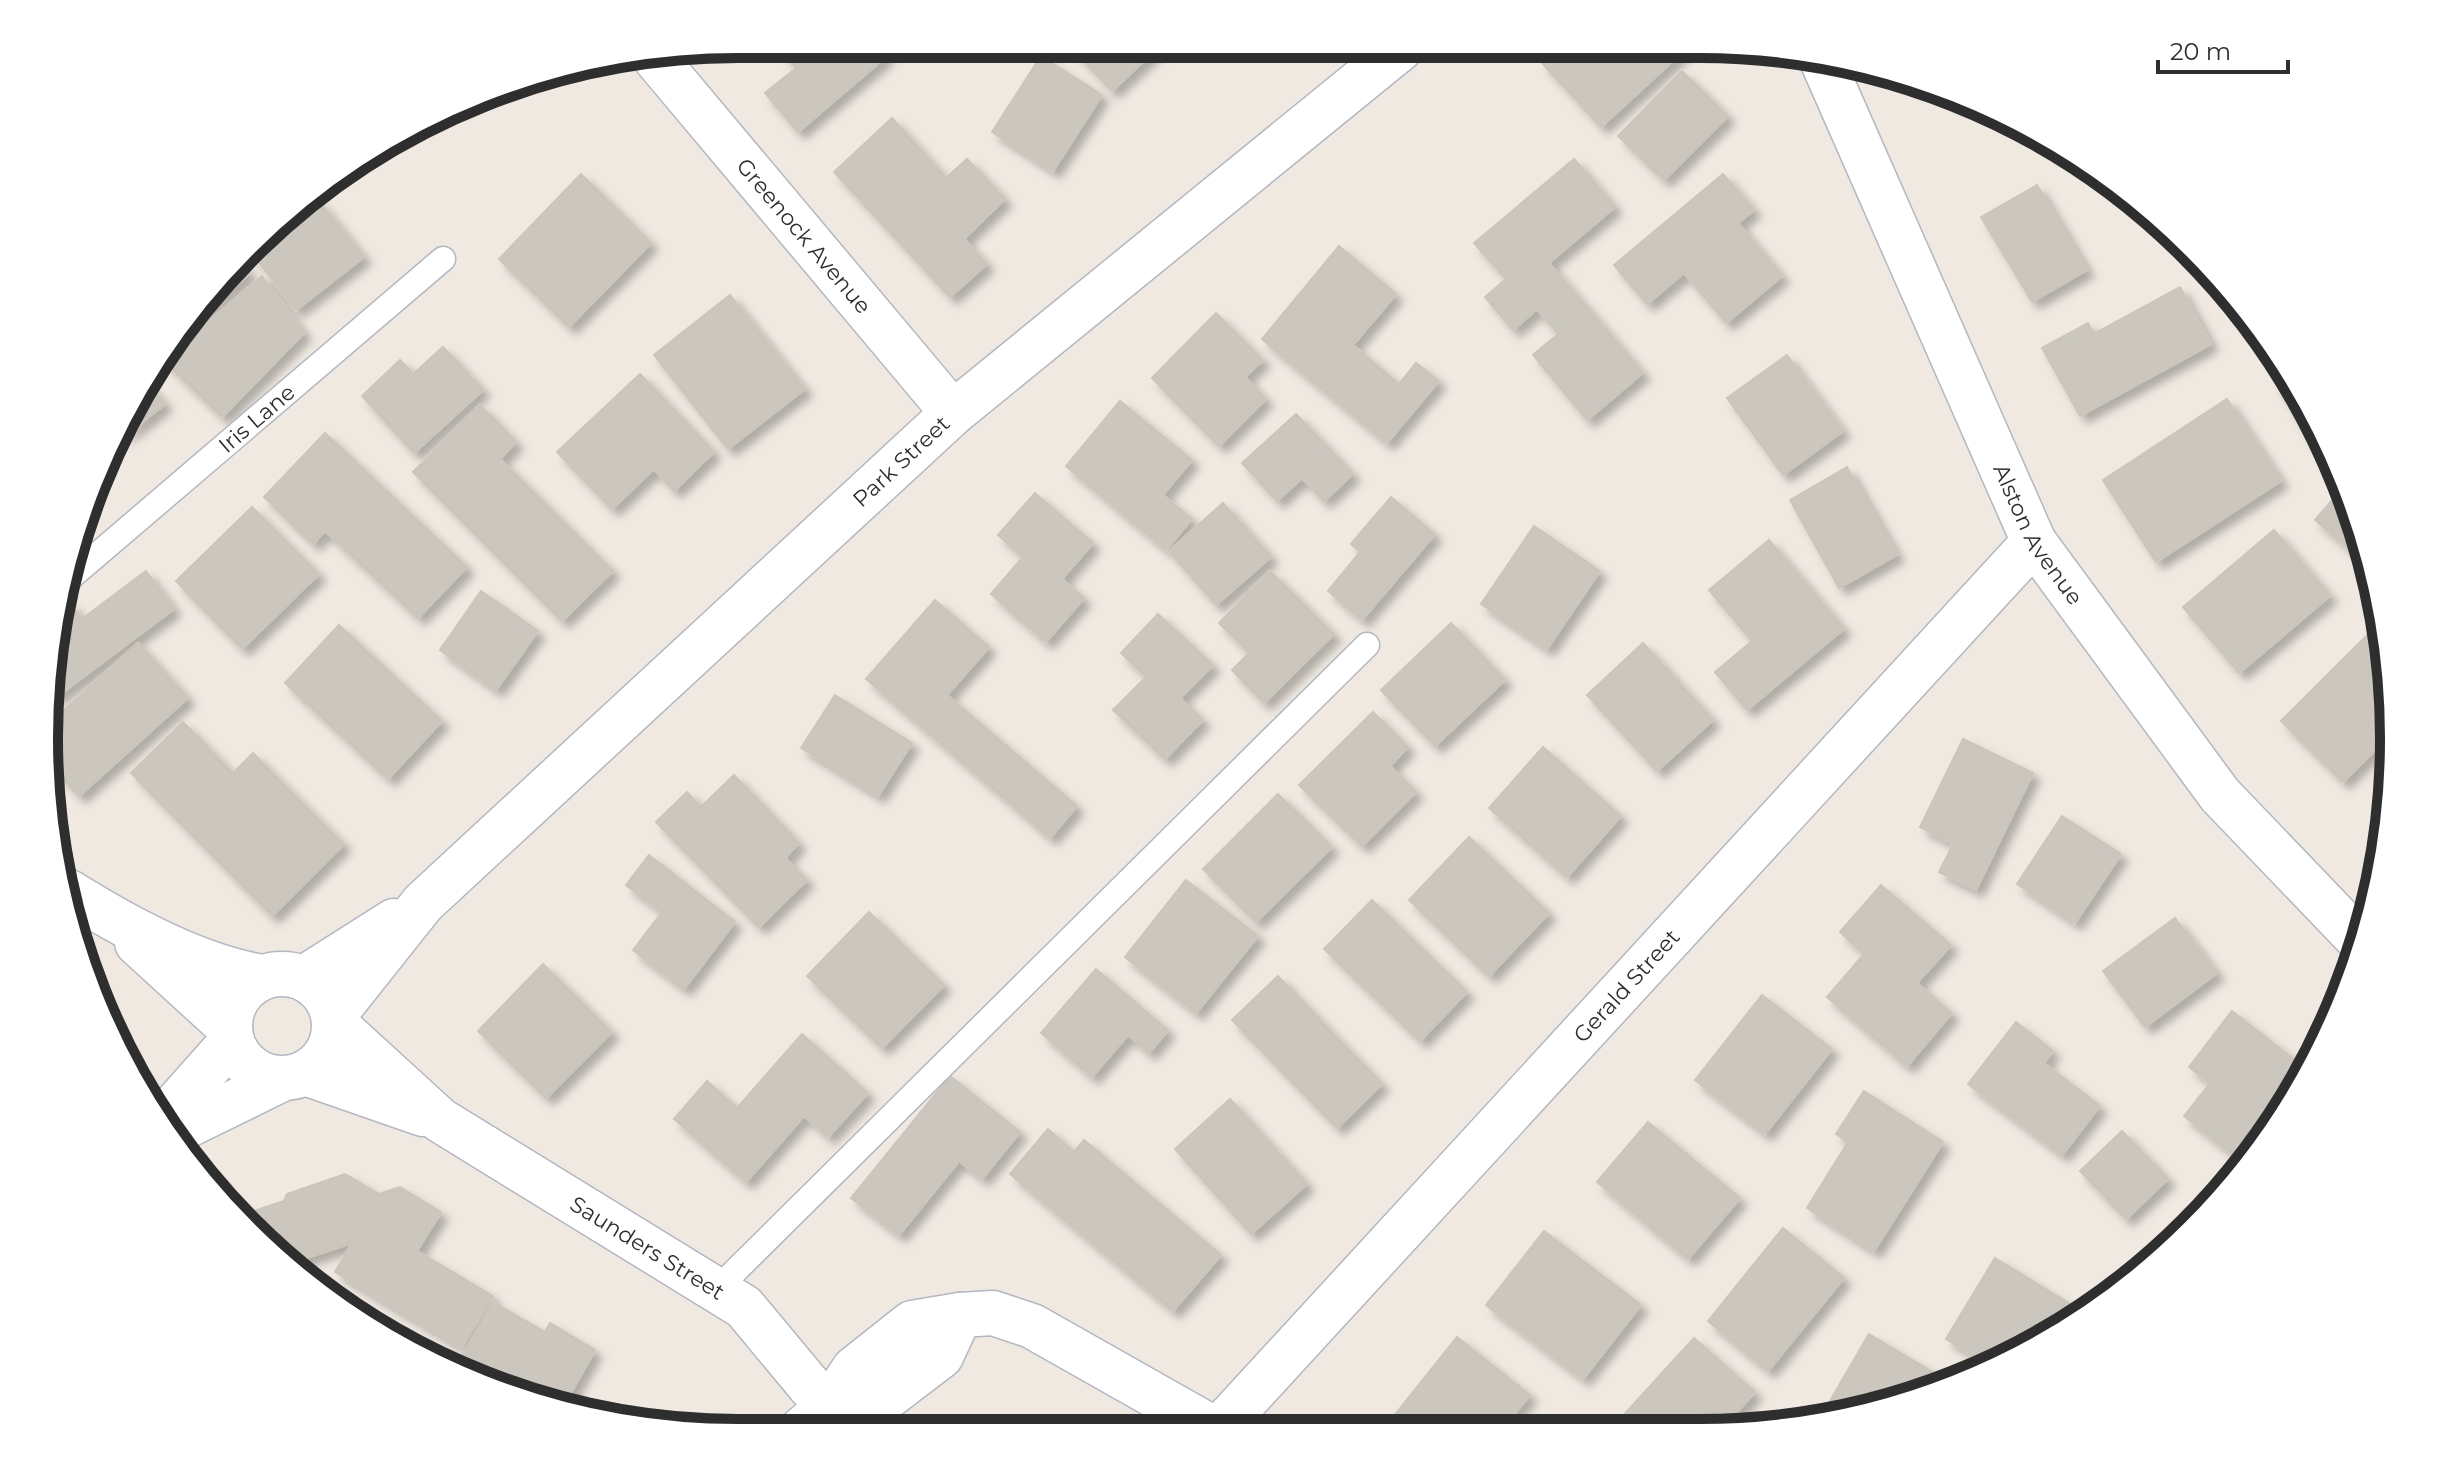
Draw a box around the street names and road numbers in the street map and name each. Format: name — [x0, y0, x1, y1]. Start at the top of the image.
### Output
street label: Greenock Avenue — [731, 152, 877, 319]
street label: Iris Lane — [213, 378, 300, 459]
street label: Park Street — [847, 410, 955, 513]
street label: Alston Avenue — [1988, 460, 2089, 610]
street label: Gerald Street — [1568, 923, 1685, 1048]
street label: Saunders Street — [565, 1190, 730, 1305]

